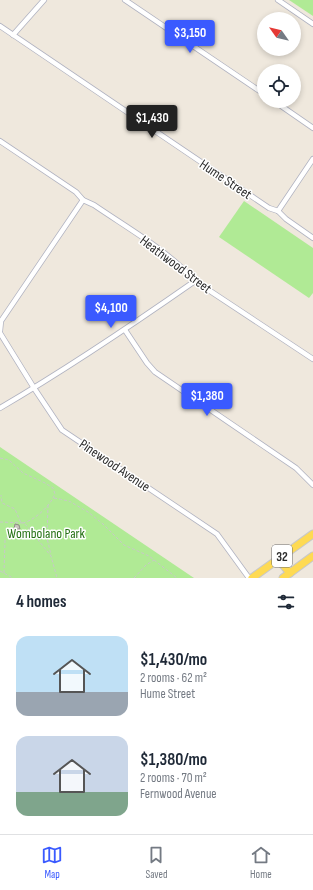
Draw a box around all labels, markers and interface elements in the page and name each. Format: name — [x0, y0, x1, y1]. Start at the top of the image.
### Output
north arrow — [257, 12, 301, 56]
map controls — [257, 12, 301, 108]
pin: $3,150 — [157, 20, 223, 54]
text: $3,150 — [174, 25, 206, 41]
button: locate — [257, 64, 301, 108]
pin: $1,430 — [119, 105, 185, 139]
text: $1,430 — [135, 110, 169, 126]
street label: Hume Street — [196, 156, 255, 203]
street label: Heathwood Street — [136, 232, 215, 297]
pin: $4,100 — [78, 295, 144, 329]
text: $4,100 — [94, 300, 128, 316]
pin: $1,380 — [174, 383, 240, 417]
text: $1,380 — [190, 388, 224, 404]
street label: Pinewood Avenue — [76, 435, 153, 495]
park label: Wombolano Park — [7, 525, 86, 542]
road number: 32 — [272, 545, 292, 567]
icon: filters — [275, 591, 297, 613]
text: 4 homes — [16, 592, 67, 612]
text: $1,430/mo — [140, 650, 207, 670]
icon: home — [48, 652, 96, 700]
text: 2 rooms · 62 m² — [140, 670, 207, 686]
text: Hume Street — [140, 686, 195, 702]
text: $1,380/mo — [140, 750, 207, 770]
icon: home — [48, 752, 96, 800]
text: 2 rooms · 70 m² — [140, 770, 207, 786]
text: Fernwood Avenue — [140, 786, 217, 802]
tab: Map — [41, 844, 63, 881]
tab: Saved — [145, 844, 168, 881]
tab: Home — [250, 844, 272, 881]

